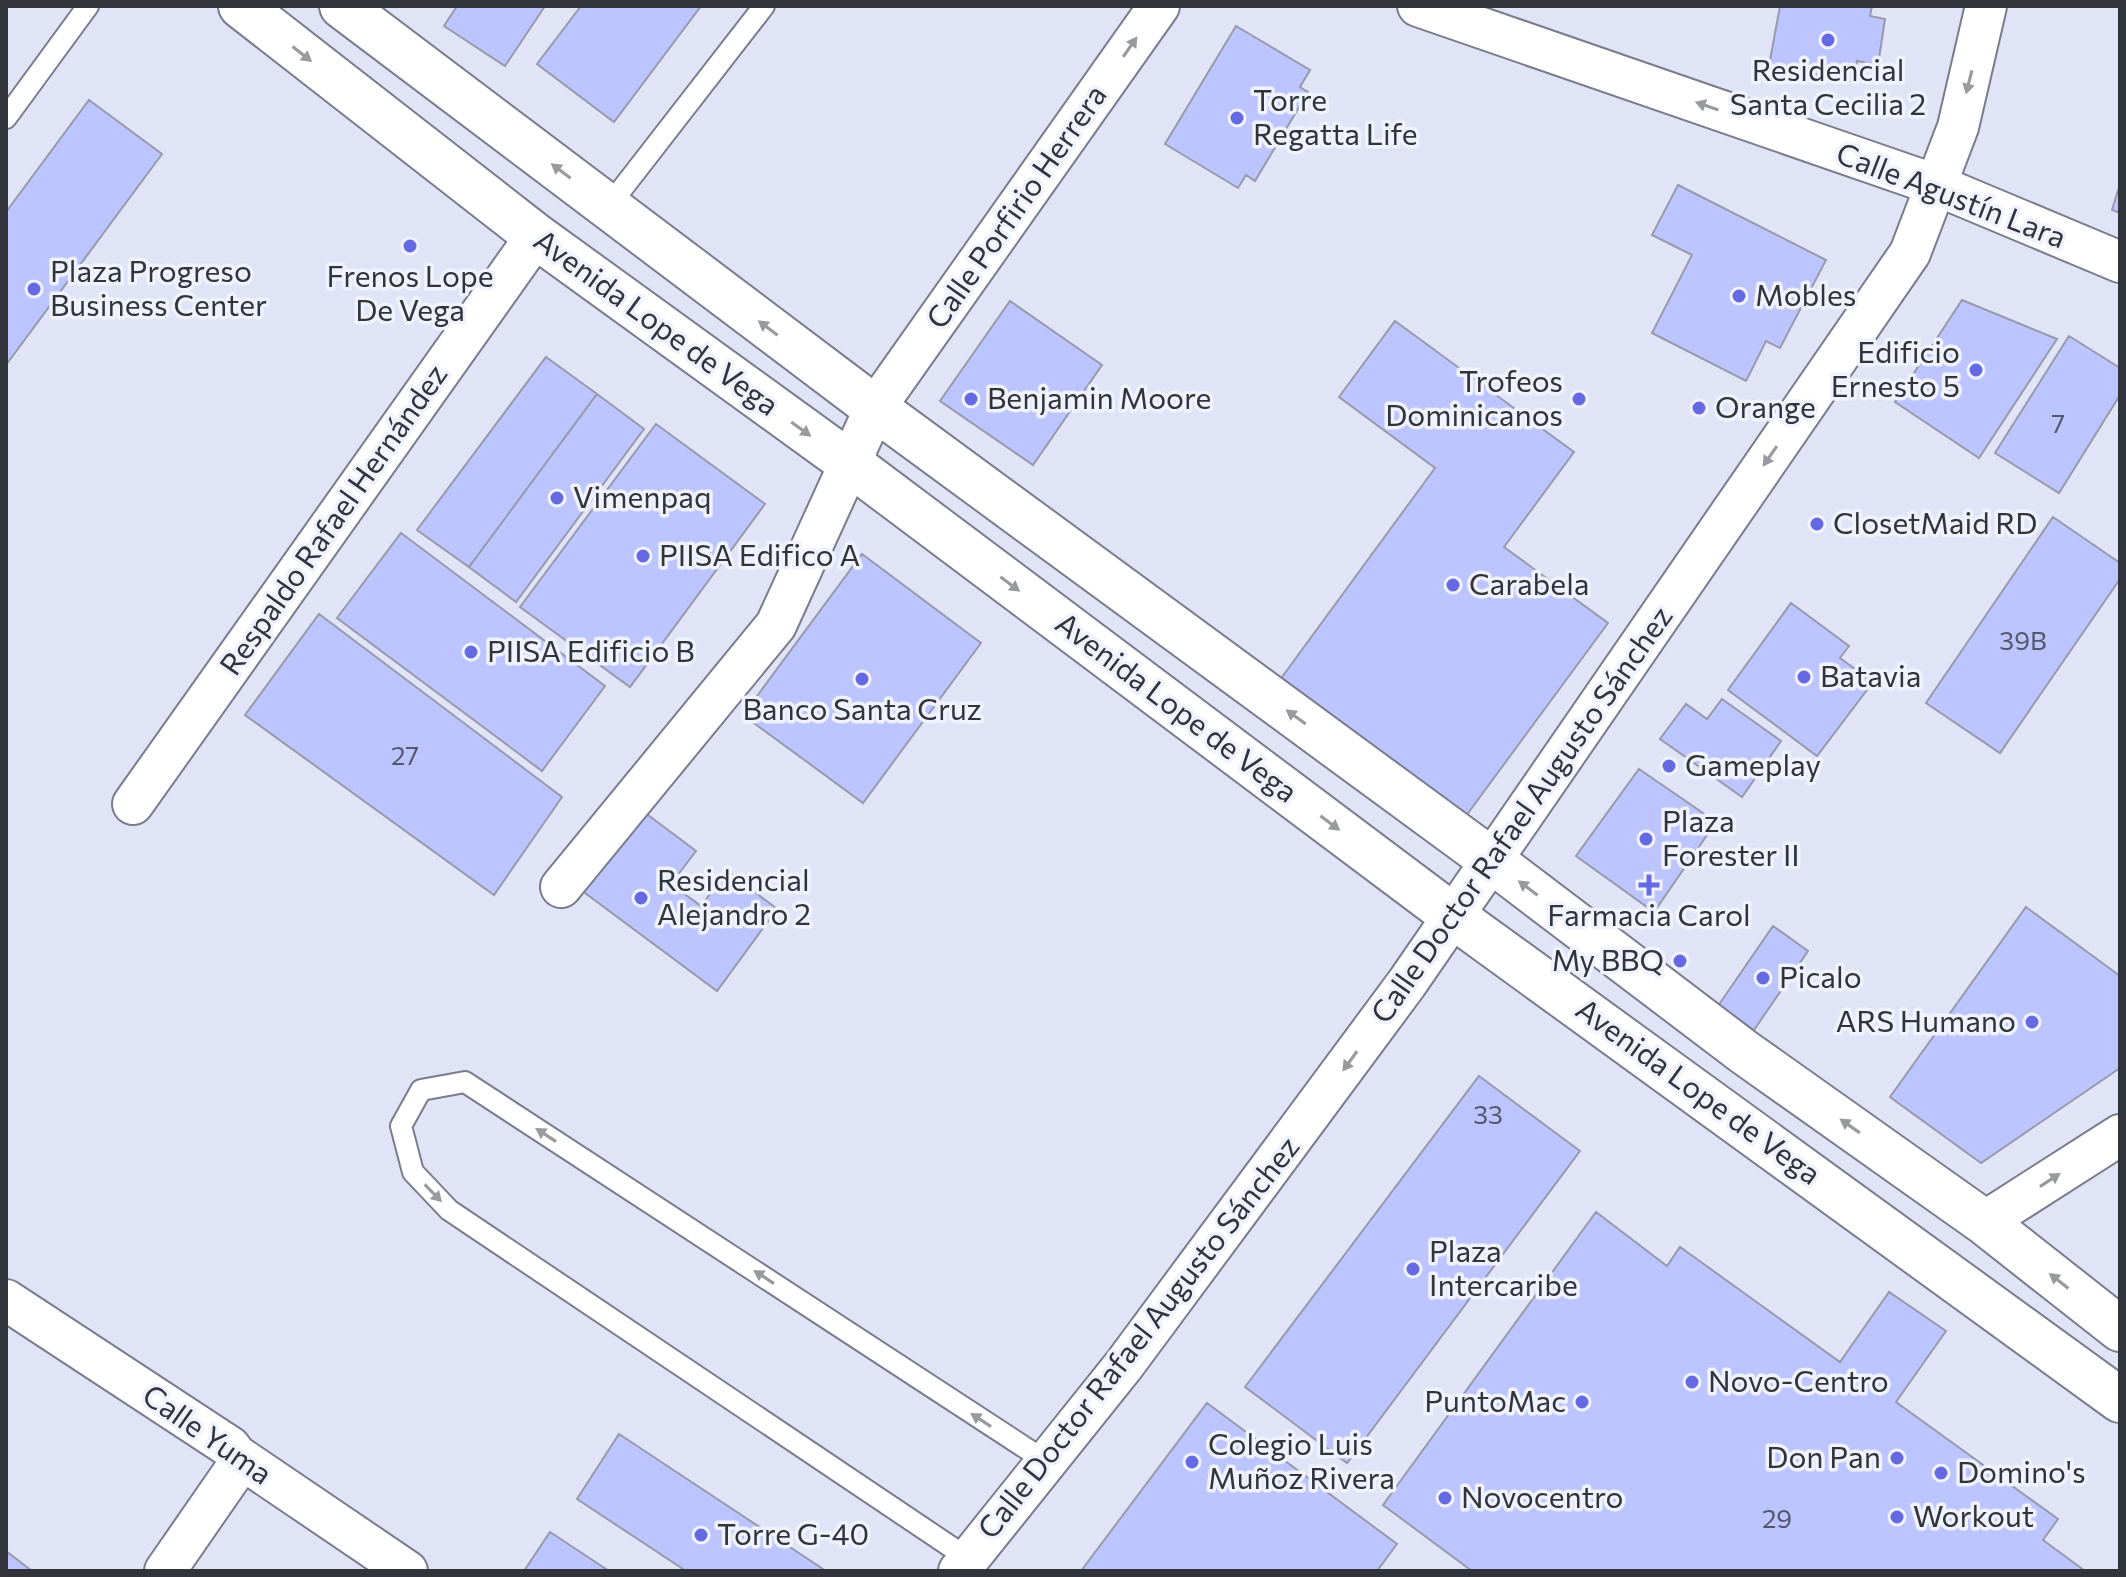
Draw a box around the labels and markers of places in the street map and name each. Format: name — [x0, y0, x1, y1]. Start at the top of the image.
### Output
marker: Residencial Santa Cecilia 2 — [1819, 31, 1837, 49]
place label: Residencial Santa Cecilia 2 — [1730, 50, 1926, 121]
place label: Torre Regatta Life — [1253, 80, 1418, 151]
marker: Torre Regatta Life — [1228, 109, 1246, 127]
marker: Frenos Lope De Vega — [401, 237, 419, 255]
place label: Plaza Progreso Business Center — [50, 251, 267, 322]
place label: Frenos Lope De Vega — [327, 256, 493, 327]
place label: Mobles — [1755, 275, 1856, 312]
marker: Plaza Progreso Business Center — [25, 280, 43, 298]
marker: Mobles — [1730, 287, 1748, 305]
place label: Edificio Ernesto 5 — [1831, 332, 1960, 403]
place label: Trofeos Dominicanos — [1385, 361, 1563, 432]
marker: Edificio Ernesto 5 — [1967, 361, 1985, 379]
place label: Benjamin Moore — [987, 378, 1211, 415]
place label: Orange — [1715, 387, 1816, 424]
marker: Benjamin Moore — [962, 390, 980, 408]
marker: Trofeos Dominicanos — [1570, 390, 1588, 408]
marker: Orange — [1690, 399, 1708, 417]
place label: Vimenpaq — [573, 477, 711, 514]
marker: Vimenpaq — [548, 489, 566, 507]
place label: ClosetMaid RD — [1833, 503, 2037, 540]
marker: ClosetMaid RD — [1808, 515, 1826, 533]
place label: PIISA Edifico A — [659, 535, 860, 572]
marker: PIISA Edifico A — [634, 547, 652, 565]
place label: Carabela — [1469, 564, 1590, 601]
marker: Carabela — [1444, 576, 1462, 594]
place label: PIISA Edificio B — [487, 631, 695, 668]
marker: PIISA Edificio B — [462, 643, 480, 661]
place label: Batavia — [1820, 656, 1922, 693]
marker: Batavia — [1795, 668, 1813, 686]
marker: Banco Santa Cruz — [853, 670, 871, 688]
place label: Banco Santa Cruz — [742, 689, 982, 726]
place label: Gameplay — [1685, 745, 1821, 782]
marker: Gameplay — [1660, 757, 1678, 775]
place label: Plaza Forester II — [1662, 801, 1800, 872]
marker: Plaza Forester II — [1637, 830, 1655, 848]
place label: Residencial Alejandro 2 — [657, 860, 811, 931]
marker: Farmacia Carol — [1640, 876, 1658, 894]
marker: Residencial Alejandro 2 — [632, 889, 650, 907]
place label: Farmacia Carol — [1547, 895, 1751, 932]
place label: My BBQ — [1552, 940, 1664, 977]
marker: My BBQ — [1671, 952, 1689, 970]
place label: Picalo — [1779, 957, 1862, 994]
marker: Picalo — [1754, 969, 1772, 987]
place label: ARS Humano — [1836, 1001, 2016, 1038]
marker: ARS Humano — [2023, 1013, 2041, 1031]
place label: Plaza Intercaribe — [1429, 1231, 1578, 1302]
marker: Plaza Intercaribe — [1404, 1260, 1422, 1278]
place label: Novo-Centro — [1708, 1361, 1889, 1398]
marker: Novo-Centro — [1683, 1373, 1701, 1391]
place label: PuntoMac — [1424, 1381, 1566, 1418]
marker: PuntoMac — [1573, 1393, 1591, 1411]
place label: Colegio Luis Muñoz Rivera — [1208, 1424, 1395, 1495]
place label: Don Pan — [1766, 1437, 1881, 1474]
marker: Don Pan — [1888, 1449, 1906, 1467]
place label: Domino's — [1957, 1452, 2086, 1489]
marker: Colegio Luis Muñoz Rivera — [1183, 1453, 1201, 1471]
marker: Domino's — [1932, 1464, 1950, 1482]
place label: Novocentro — [1461, 1477, 1623, 1514]
marker: Novocentro — [1436, 1489, 1454, 1507]
place label: Workout — [1913, 1496, 2034, 1533]
marker: Workout — [1888, 1508, 1906, 1526]
place label: Torre G-40 — [717, 1514, 869, 1551]
marker: Torre G-40 — [692, 1526, 710, 1544]

